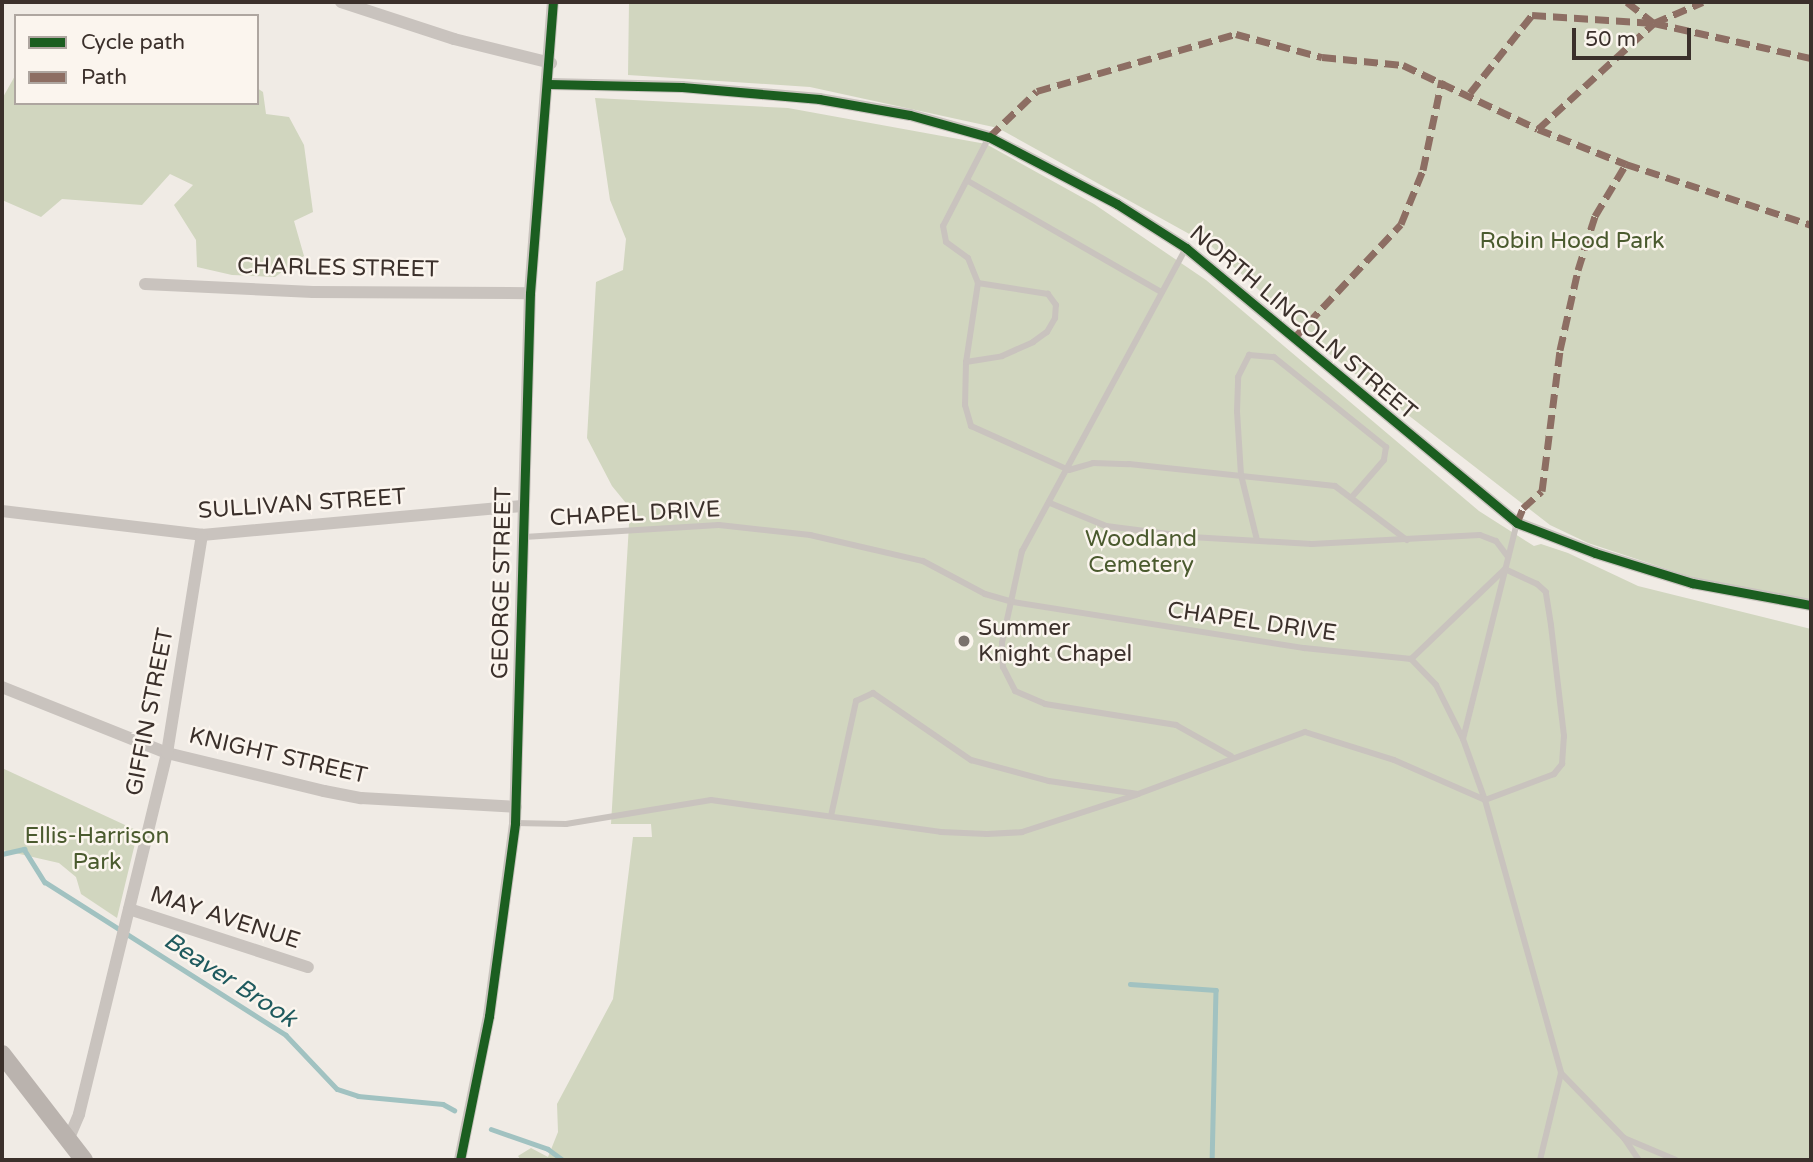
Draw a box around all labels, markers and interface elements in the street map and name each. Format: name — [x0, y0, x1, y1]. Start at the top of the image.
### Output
legend — [14, 14, 259, 105]
scale bar — [1575, 14, 1694, 58]
text: 50 m — [1585, 27, 1636, 52]
text: Cycle path — [81, 30, 185, 55]
text: Path — [81, 65, 127, 90]
street label: NORTH LINCOLN STREET — [1184, 220, 1422, 426]
park label: Robin Hood Park — [1479, 227, 1665, 255]
street label: CHARLES STREET — [237, 252, 439, 284]
street label: SULLIVAN STREET — [197, 483, 407, 525]
street label: GEORGE STREET — [487, 487, 517, 679]
street label: CHAPEL DRIVE — [549, 496, 721, 532]
park label: Woodland Cemetery — [1085, 525, 1197, 579]
street label: CHAPEL DRIVE — [1166, 596, 1338, 648]
place label: Summer Knight Chapel — [978, 614, 1132, 668]
street label: GIFFIN STREET — [120, 626, 180, 798]
marker: Summer Knight Chapel — [956, 633, 972, 649]
street label: KNIGHT STREET — [186, 722, 370, 790]
park label: Ellis-Harrison Park — [25, 822, 169, 876]
street label: MAY AVENUE — [147, 881, 303, 955]
water label: Beaver Brook — [158, 926, 302, 1034]

